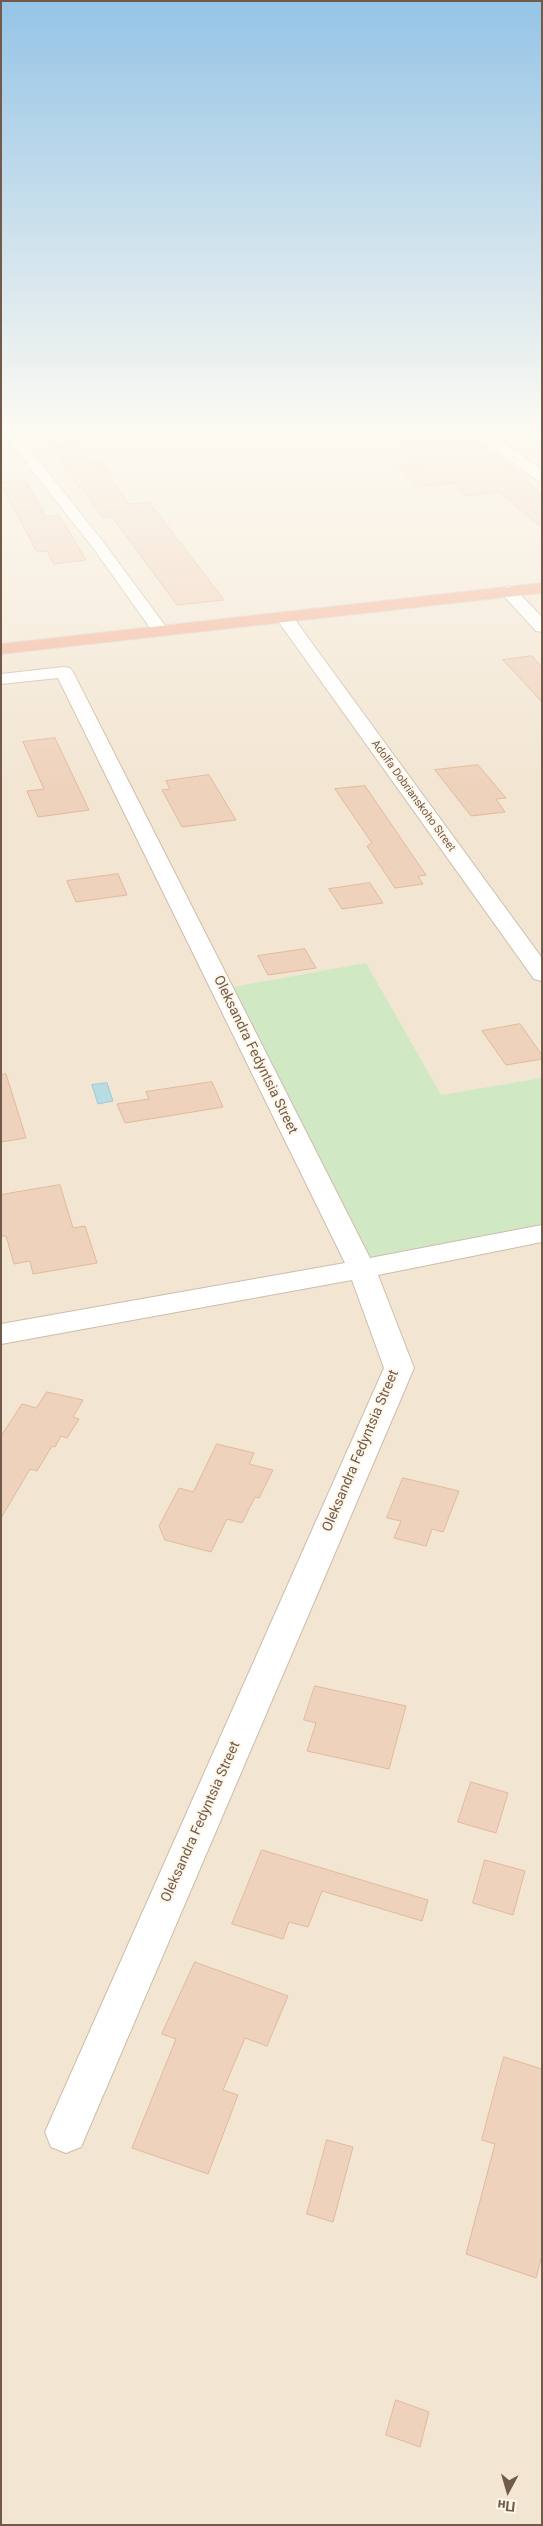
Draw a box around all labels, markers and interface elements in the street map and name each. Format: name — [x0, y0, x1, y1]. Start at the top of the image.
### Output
street label: Adolfa Dobrianskoho Street — [368, 738, 458, 854]
street label: Oleksandra Fedyntsia Street — [209, 973, 301, 1137]
street label: Oleksandra Fedyntsia Street — [319, 1368, 403, 1534]
street label: Oleksandra Fedyntsia Street — [158, 1739, 244, 1905]
north arrow — [483, 2466, 533, 2516]
text: Пн — [497, 2497, 516, 2515]

